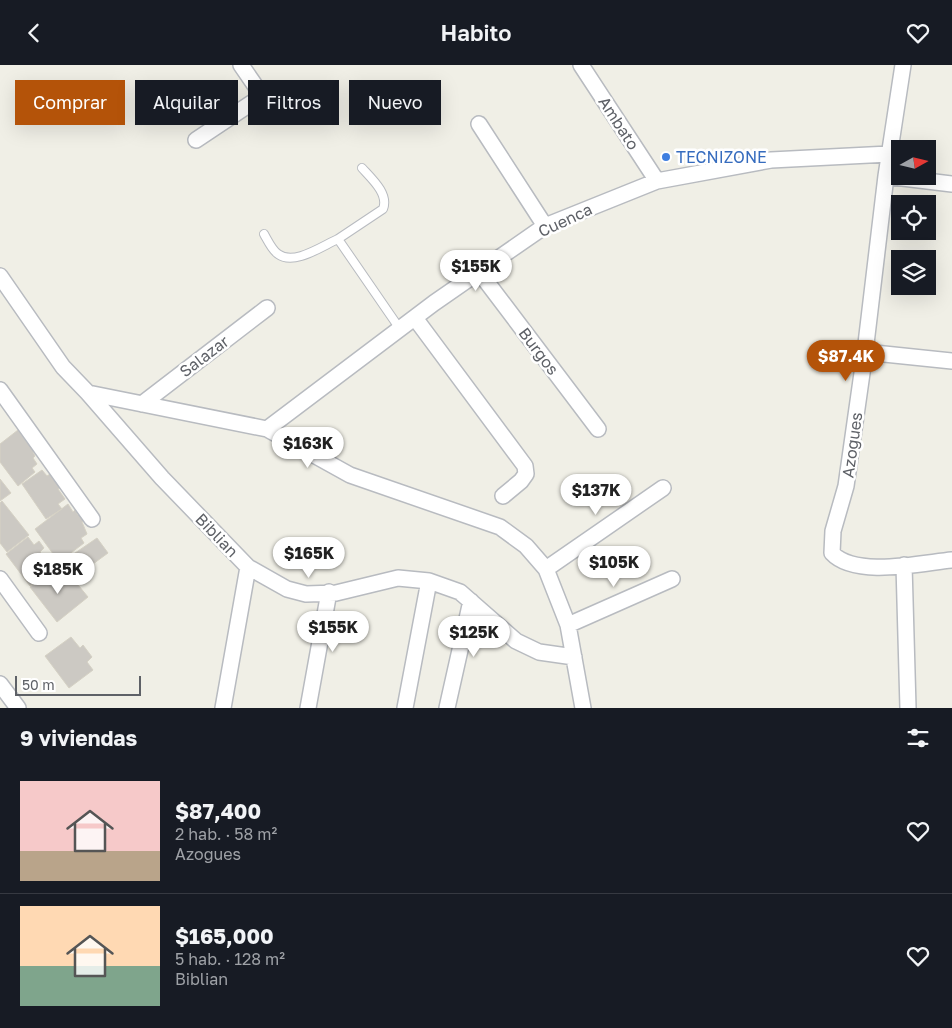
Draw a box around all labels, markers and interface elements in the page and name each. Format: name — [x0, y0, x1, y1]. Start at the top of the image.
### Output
icon: back — [20, 19, 48, 47]
text: Habito — [441, 19, 511, 46]
icon: heart — [904, 19, 932, 47]
chip: Comprar — [15, 80, 125, 125]
chip: Alquilar — [135, 80, 238, 125]
chip: Filtros — [248, 80, 339, 125]
chip: Nuevo — [349, 80, 441, 125]
street label: Ambato — [594, 93, 644, 153]
north arrow — [891, 140, 936, 185]
map controls — [891, 140, 936, 295]
place label: TECNIZONE — [676, 147, 767, 167]
marker: TECNIZONE — [660, 151, 672, 163]
button: locate — [891, 195, 936, 240]
street label: Cuenca — [535, 199, 595, 241]
pin: $155K — [441, 249, 511, 292]
button: layers — [891, 250, 936, 295]
text: $155K — [451, 256, 501, 276]
street label: Burgos — [515, 323, 563, 379]
street label: Salazar — [175, 331, 233, 381]
pin: $87.4K — [805, 339, 887, 382]
text: $87.4K — [818, 346, 874, 366]
street label: Azogues — [838, 411, 866, 479]
pin: $163K — [273, 427, 343, 469]
text: $163K — [283, 433, 333, 453]
pin: $137K — [561, 473, 631, 516]
text: $137K — [571, 480, 621, 500]
street label: Biblian — [191, 509, 243, 561]
pin: $165K — [274, 537, 344, 579]
text: $165K — [284, 543, 334, 563]
pin: $105K — [579, 545, 649, 588]
text: $105K — [589, 552, 639, 572]
pin: $185K — [23, 553, 93, 595]
text: $185K — [33, 559, 83, 579]
pin: $155K — [298, 611, 368, 653]
pin: $125K — [439, 615, 509, 658]
text: $155K — [308, 617, 358, 637]
text: $125K — [449, 622, 499, 642]
scale bar — [15, 673, 141, 696]
text: 50 m — [22, 676, 55, 693]
icon: filters — [904, 724, 932, 752]
text: 9 viviendas — [20, 725, 137, 751]
text: $87,400 — [175, 798, 261, 824]
icon: home — [60, 801, 120, 861]
icon: heart — [904, 817, 932, 845]
text: 2 hab. · 58 m² — [175, 824, 277, 844]
text: Azogues — [175, 844, 241, 864]
text: $165,000 — [175, 923, 274, 949]
icon: home — [60, 926, 120, 986]
icon: heart — [904, 942, 932, 970]
text: 5 hab. · 128 m² — [175, 949, 285, 969]
text: Biblian — [175, 969, 228, 989]

